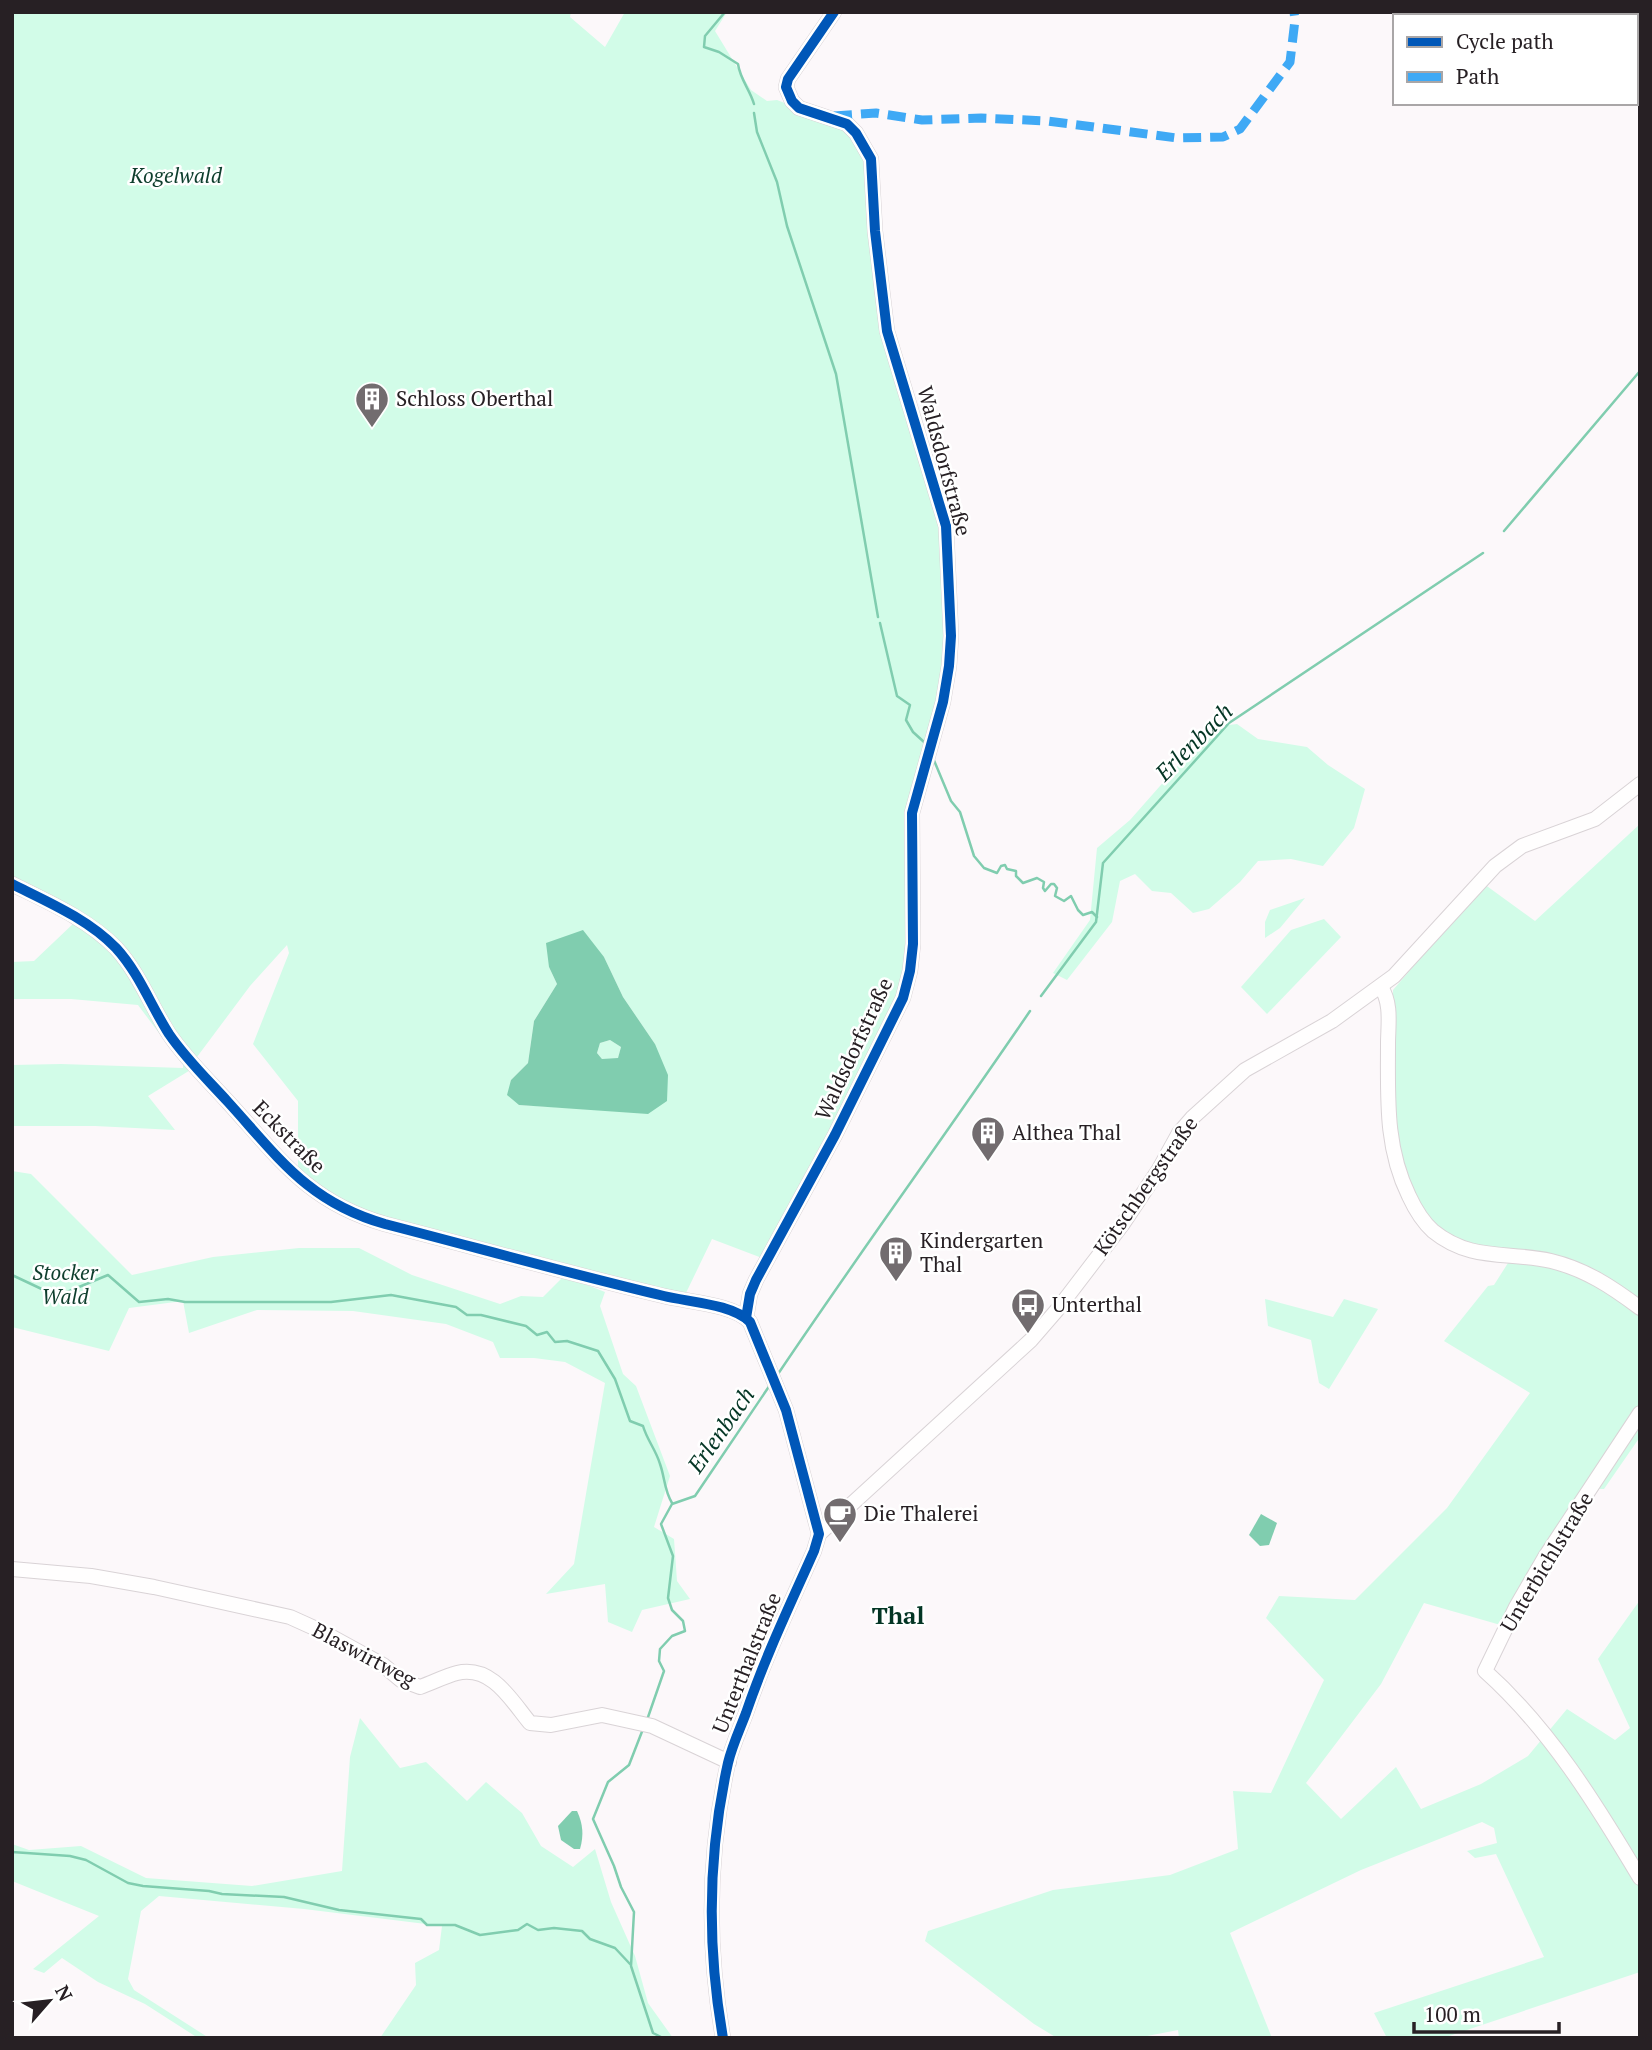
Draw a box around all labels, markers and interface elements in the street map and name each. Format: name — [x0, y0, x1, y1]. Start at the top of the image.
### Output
legend — [1393, 14, 1638, 105]
text: Cycle path — [1456, 27, 1554, 55]
text: Path — [1456, 62, 1499, 90]
park label: Kogelwald — [129, 161, 223, 189]
building icon: Schloss Oberthal — [353, 380, 391, 429]
street label: Waldsdorfstraße — [912, 383, 978, 539]
place label: Schloss Oberthal — [396, 384, 553, 412]
water label: Erlenbach — [1147, 696, 1239, 788]
street label: Waldsdorfstraße — [808, 973, 898, 1124]
street label: Eckstraße — [247, 1094, 332, 1179]
street label: Kötschbergstraße — [1087, 1110, 1204, 1260]
building icon: Althea Thal — [969, 1114, 1007, 1163]
place label: Althea Thal — [1012, 1118, 1121, 1146]
place label: Kindergarten Thal — [920, 1226, 1044, 1278]
building icon: Kindergarten Thal — [877, 1234, 915, 1283]
park label: Stocker Wald — [32, 1258, 99, 1310]
bus stop icon: Unterthal — [1009, 1286, 1047, 1335]
place label: Unterthal — [1052, 1290, 1142, 1318]
water label: Erlenbach — [679, 1381, 761, 1480]
street label: Unterbichlstraße — [1493, 1486, 1599, 1637]
cafe icon: Die Thalerei — [821, 1495, 859, 1544]
place label: Die Thalerei — [864, 1499, 979, 1527]
street label: Unterthalstraße — [705, 1588, 787, 1737]
district label: Thal — [872, 1599, 924, 1631]
street label: Blaswirtweg — [308, 1615, 422, 1693]
north arrow — [14, 1966, 84, 2036]
text: N — [50, 1981, 79, 2006]
scale bar — [1414, 1990, 1559, 2034]
text: 100 m — [1424, 2000, 1481, 2028]

